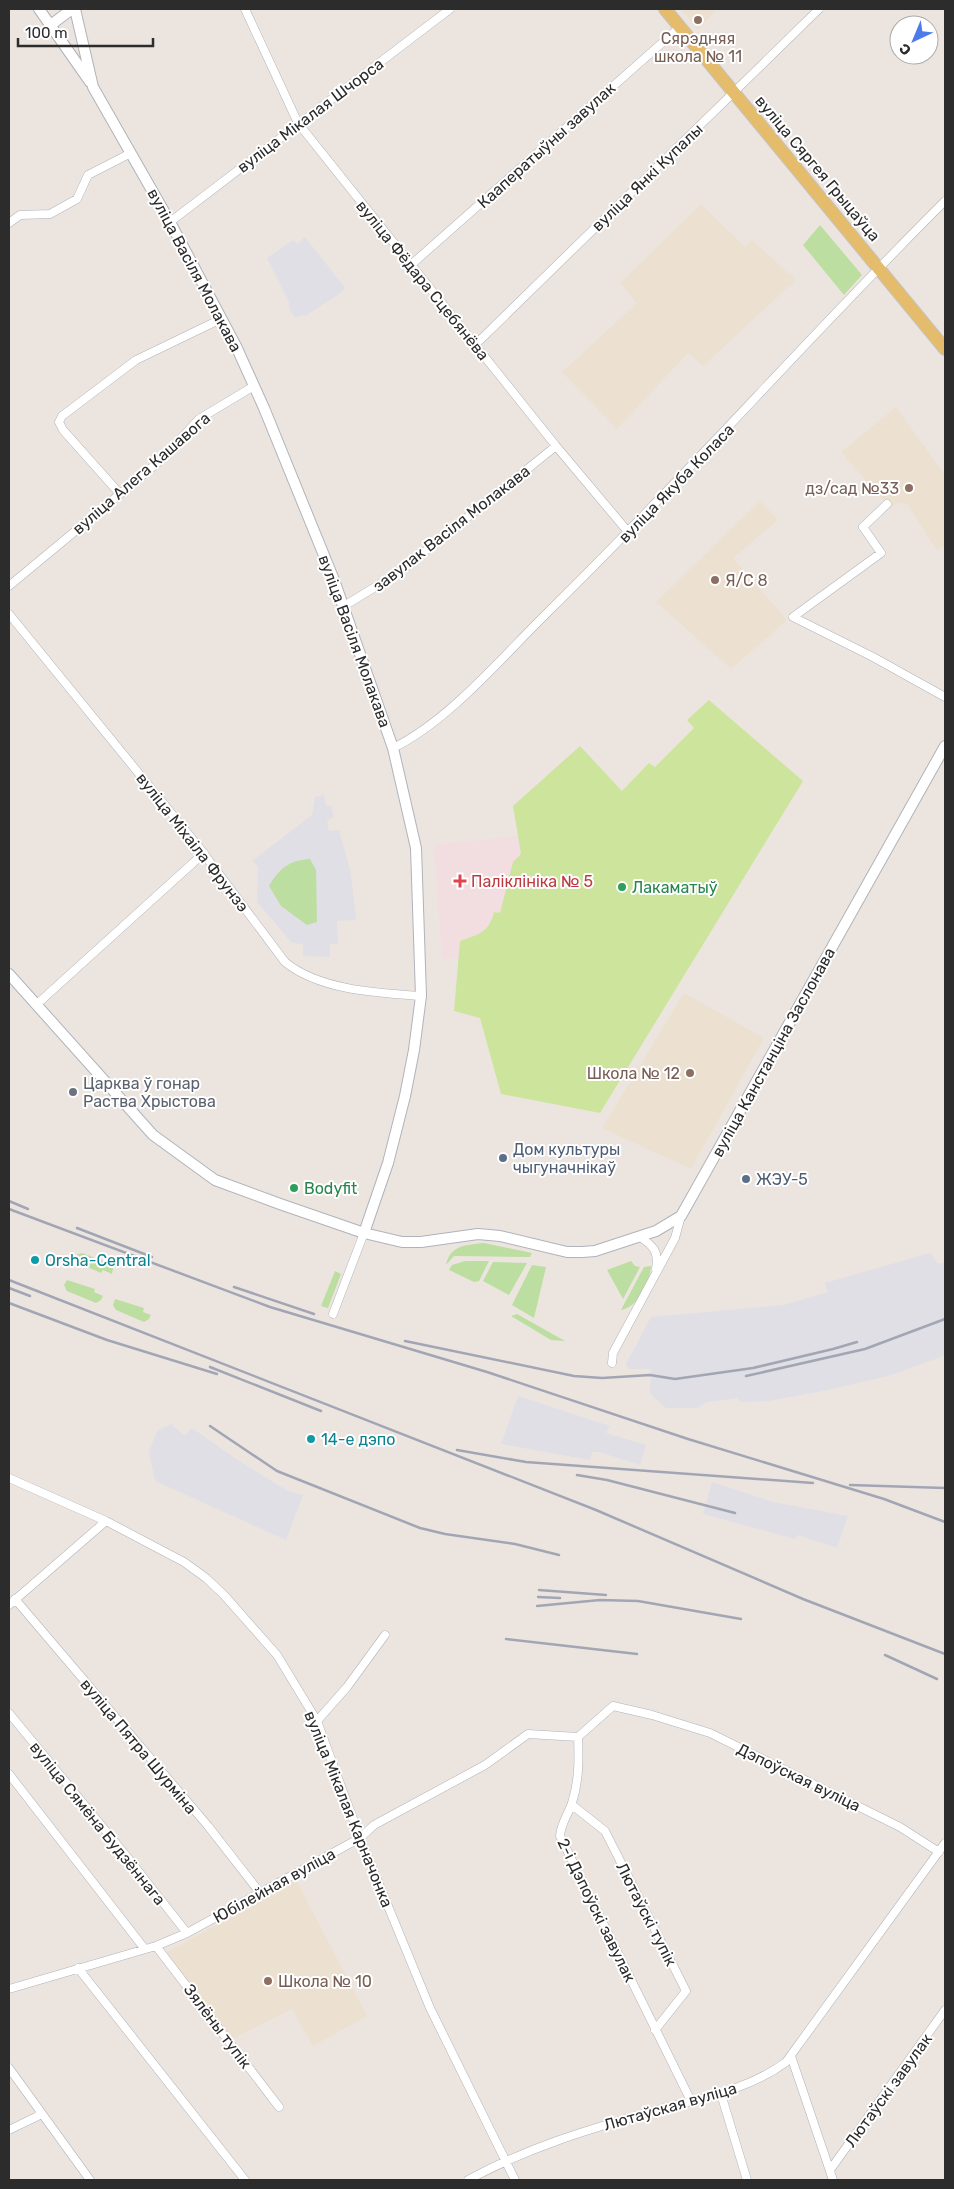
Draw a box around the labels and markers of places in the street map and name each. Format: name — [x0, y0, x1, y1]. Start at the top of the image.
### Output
marker: Сярэдняя школа № 11 — [692, 14, 704, 26]
place label: Сярэдняя школа № 11 — [654, 29, 742, 66]
place label: дз/сад №33 — [805, 479, 899, 498]
marker: дз/сад №33 — [903, 482, 915, 494]
place label: Я/С 8 — [725, 571, 768, 590]
marker: Я/С 8 — [709, 574, 721, 586]
place label: Паліклініка № 5 — [471, 872, 593, 891]
marker: Паліклініка № 5 — [453, 874, 467, 888]
place label: Лакаматыў — [632, 878, 718, 897]
marker: Лакаматыў — [616, 881, 628, 893]
place label: Школа № 12 — [587, 1064, 680, 1083]
marker: Школа № 12 — [684, 1067, 696, 1079]
place label: Царква ў гонар Раства Хрыстова — [83, 1074, 216, 1111]
marker: Царква ў гонар Раства Хрыстова — [67, 1086, 79, 1098]
place label: Дом культуры чыгуначнікаў — [513, 1140, 620, 1177]
marker: Дом культуры чыгуначнікаў — [497, 1152, 509, 1164]
place label: ЖЭУ-5 — [756, 1170, 808, 1189]
marker: ЖЭУ-5 — [740, 1173, 752, 1185]
place label: Bodyfit — [304, 1179, 357, 1198]
marker: Bodyfit — [288, 1182, 300, 1194]
place label: Orsha-Central — [45, 1251, 151, 1270]
marker: Orsha-Central — [29, 1254, 41, 1266]
place label: 14-е дэпо — [321, 1430, 396, 1449]
marker: 14-е дэпо — [305, 1433, 317, 1445]
place label: Школа № 10 — [278, 1972, 372, 1991]
marker: Школа № 10 — [262, 1975, 274, 1987]

